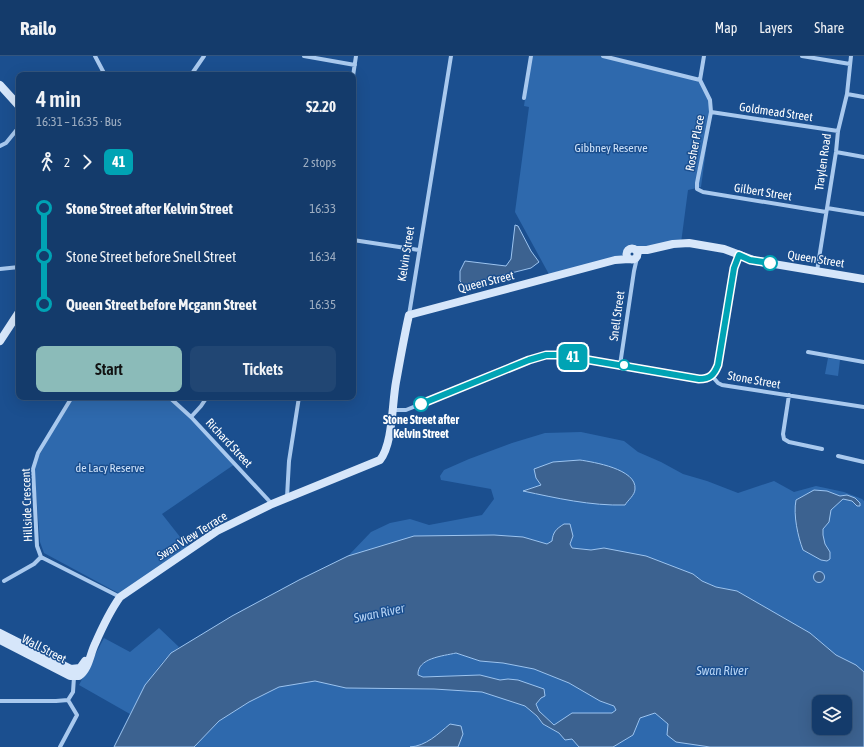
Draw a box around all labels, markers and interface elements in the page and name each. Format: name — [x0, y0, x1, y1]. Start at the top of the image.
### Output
text: Railo — [20, 17, 56, 39]
text: Map — [715, 20, 737, 36]
text: Layers — [759, 20, 792, 36]
text: Share — [814, 20, 844, 36]
text: 4 min — [36, 86, 81, 112]
text: $2.20 — [306, 98, 336, 115]
street label: Goldmead Street — [738, 100, 814, 124]
text: 16:31 – 16:35 · Bus — [36, 114, 122, 129]
street label: Rosher Place — [683, 114, 707, 172]
street label: Traylen Road — [812, 133, 834, 191]
park label: Gibbney Reserve — [574, 141, 648, 155]
icon: walk — [36, 151, 58, 173]
icon: forward — [76, 151, 98, 173]
text: 41 — [112, 154, 125, 170]
text: 2 — [64, 155, 70, 170]
text: 2 stops — [303, 155, 336, 170]
street label: Gilbert Street — [733, 181, 793, 204]
text: Stone Street after Kelvin Street — [66, 200, 233, 217]
text: 16:33 — [309, 201, 336, 216]
street label: Kelvin Street — [395, 225, 417, 283]
text: Stone Street before Snell Street — [66, 248, 236, 265]
street label: Queen Street — [787, 248, 846, 270]
text: 16:34 — [309, 249, 336, 264]
unlabelled marker — [762, 255, 778, 271]
street label: Queen Street — [456, 268, 516, 296]
street label: Snell Street — [607, 289, 628, 342]
text: Queen Street before Mcgann Street — [66, 296, 257, 313]
text: 16:35 — [309, 297, 336, 312]
line badge: 41 — [555, 344, 591, 370]
button: Start — [36, 346, 182, 392]
button: Tickets — [190, 346, 336, 392]
text: 41 — [566, 349, 580, 365]
unlabelled marker — [618, 359, 630, 371]
street label: Stone Street — [727, 368, 782, 392]
marker: Stone Street after Kelvin Street — [413, 396, 429, 412]
place label: Stone Street after Kelvin Street — [383, 413, 460, 441]
street label: Richard Street — [203, 416, 256, 471]
park label: de Lacy Reserve — [76, 461, 144, 475]
street label: Hillside Crescent — [19, 467, 35, 542]
street label: Swan View Terrace — [154, 509, 230, 563]
water label: Swan River — [351, 600, 407, 626]
street label: Wall Street — [19, 632, 69, 666]
water label: Swan River — [695, 663, 749, 678]
map controls — [812, 695, 852, 735]
button: layers — [812, 695, 852, 735]

